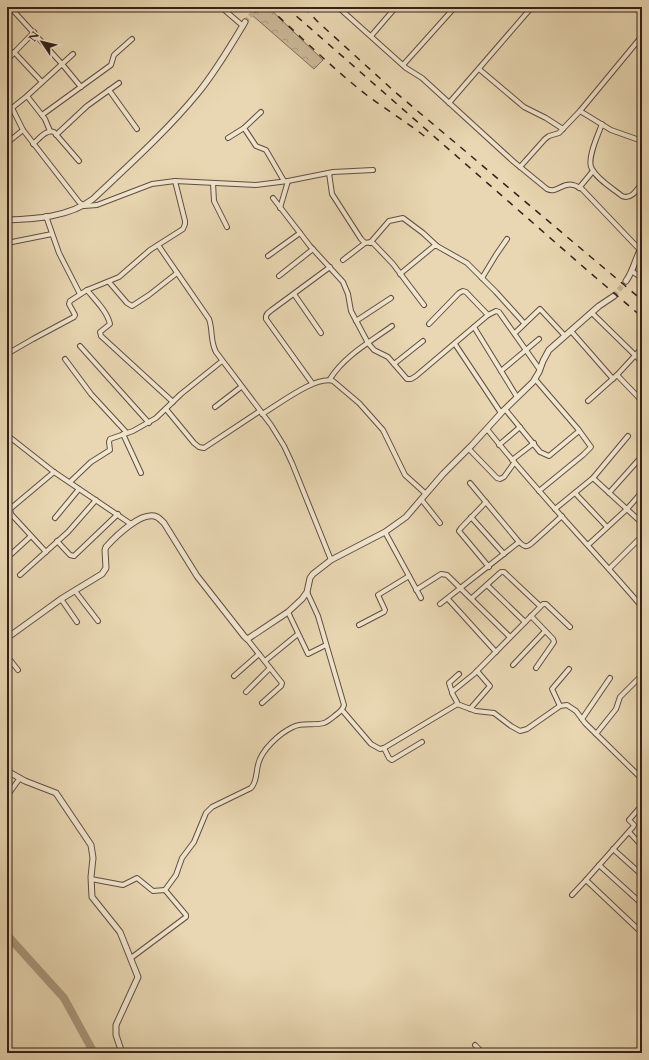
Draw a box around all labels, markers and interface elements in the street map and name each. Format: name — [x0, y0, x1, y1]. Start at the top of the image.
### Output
north arrow — [22, 22, 62, 62]
text: N — [25, 28, 43, 45]

